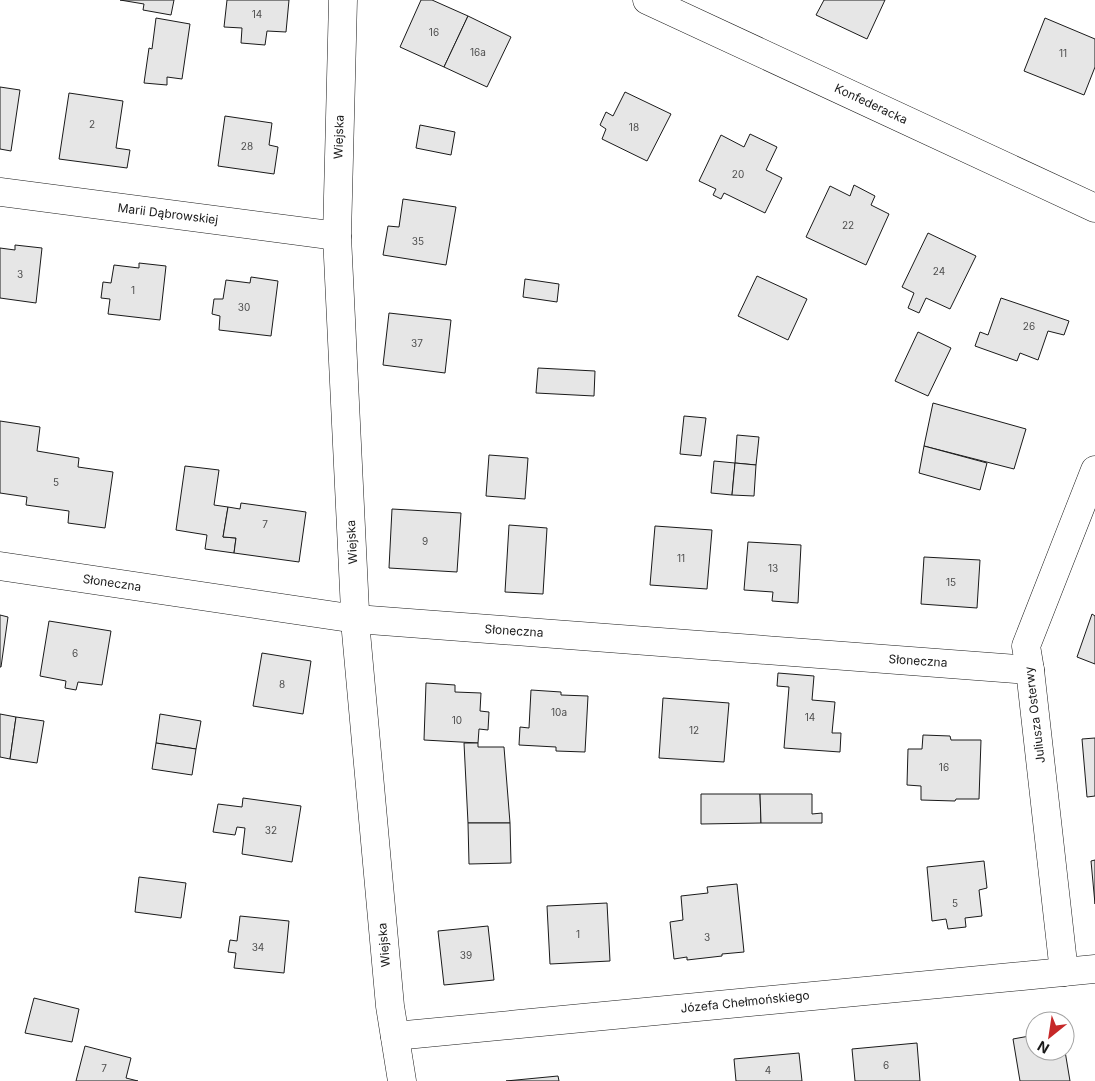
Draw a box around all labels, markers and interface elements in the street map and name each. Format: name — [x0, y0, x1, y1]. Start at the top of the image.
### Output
house number: 14 — [252, 8, 262, 20]
house number: 16 — [429, 26, 439, 38]
house number: 16a — [470, 46, 486, 58]
house number: 11 — [1059, 47, 1067, 59]
street label: Konfederacka — [832, 80, 910, 127]
street label: Wiejska — [330, 115, 347, 159]
house number: 2 — [89, 118, 95, 130]
house number: 18 — [629, 121, 639, 133]
house number: 28 — [241, 140, 253, 152]
house number: 20 — [732, 168, 744, 180]
street label: Marii Dąbrowskiej — [117, 200, 219, 227]
house number: 22 — [842, 219, 854, 231]
house number: 35 — [412, 235, 424, 247]
house number: 24 — [933, 265, 945, 277]
house number: 3 — [17, 268, 23, 280]
house number: 1 — [131, 284, 135, 296]
house number: 30 — [238, 301, 250, 313]
house number: 26 — [1023, 320, 1035, 332]
house number: 37 — [411, 337, 423, 349]
house number: 5 — [53, 476, 59, 488]
house number: 7 — [262, 518, 268, 530]
street label: Wiejska — [343, 520, 360, 565]
house number: 9 — [422, 535, 428, 547]
house number: 11 — [677, 552, 685, 564]
house number: 13 — [768, 562, 778, 574]
street label: Słoneczna — [82, 571, 142, 594]
house number: 15 — [946, 576, 956, 588]
street label: Słoneczna — [484, 621, 544, 640]
house number: 6 — [72, 647, 78, 659]
street label: Słoneczna — [888, 651, 948, 670]
street label: Juliusza Osterwy — [1021, 666, 1048, 764]
house number: 8 — [279, 678, 285, 690]
house number: 10a — [551, 706, 567, 718]
house number: 14 — [805, 711, 815, 723]
house number: 10 — [452, 714, 462, 726]
house number: 12 — [689, 724, 699, 736]
house number: 16 — [939, 761, 949, 773]
house number: 32 — [265, 824, 277, 836]
house number: 5 — [952, 897, 958, 909]
street label: Wiejska — [374, 922, 393, 968]
house number: 1 — [576, 928, 580, 940]
house number: 3 — [704, 931, 710, 943]
house number: 34 — [252, 941, 264, 953]
house number: 39 — [460, 949, 472, 961]
street label: Józefa Chełmońskiego — [680, 987, 810, 1016]
north arrow — [1025, 1011, 1075, 1061]
text: N — [1034, 1038, 1052, 1058]
house number: 6 — [883, 1059, 889, 1071]
house number: 7 — [101, 1062, 107, 1074]
house number: 4 — [765, 1064, 771, 1076]

